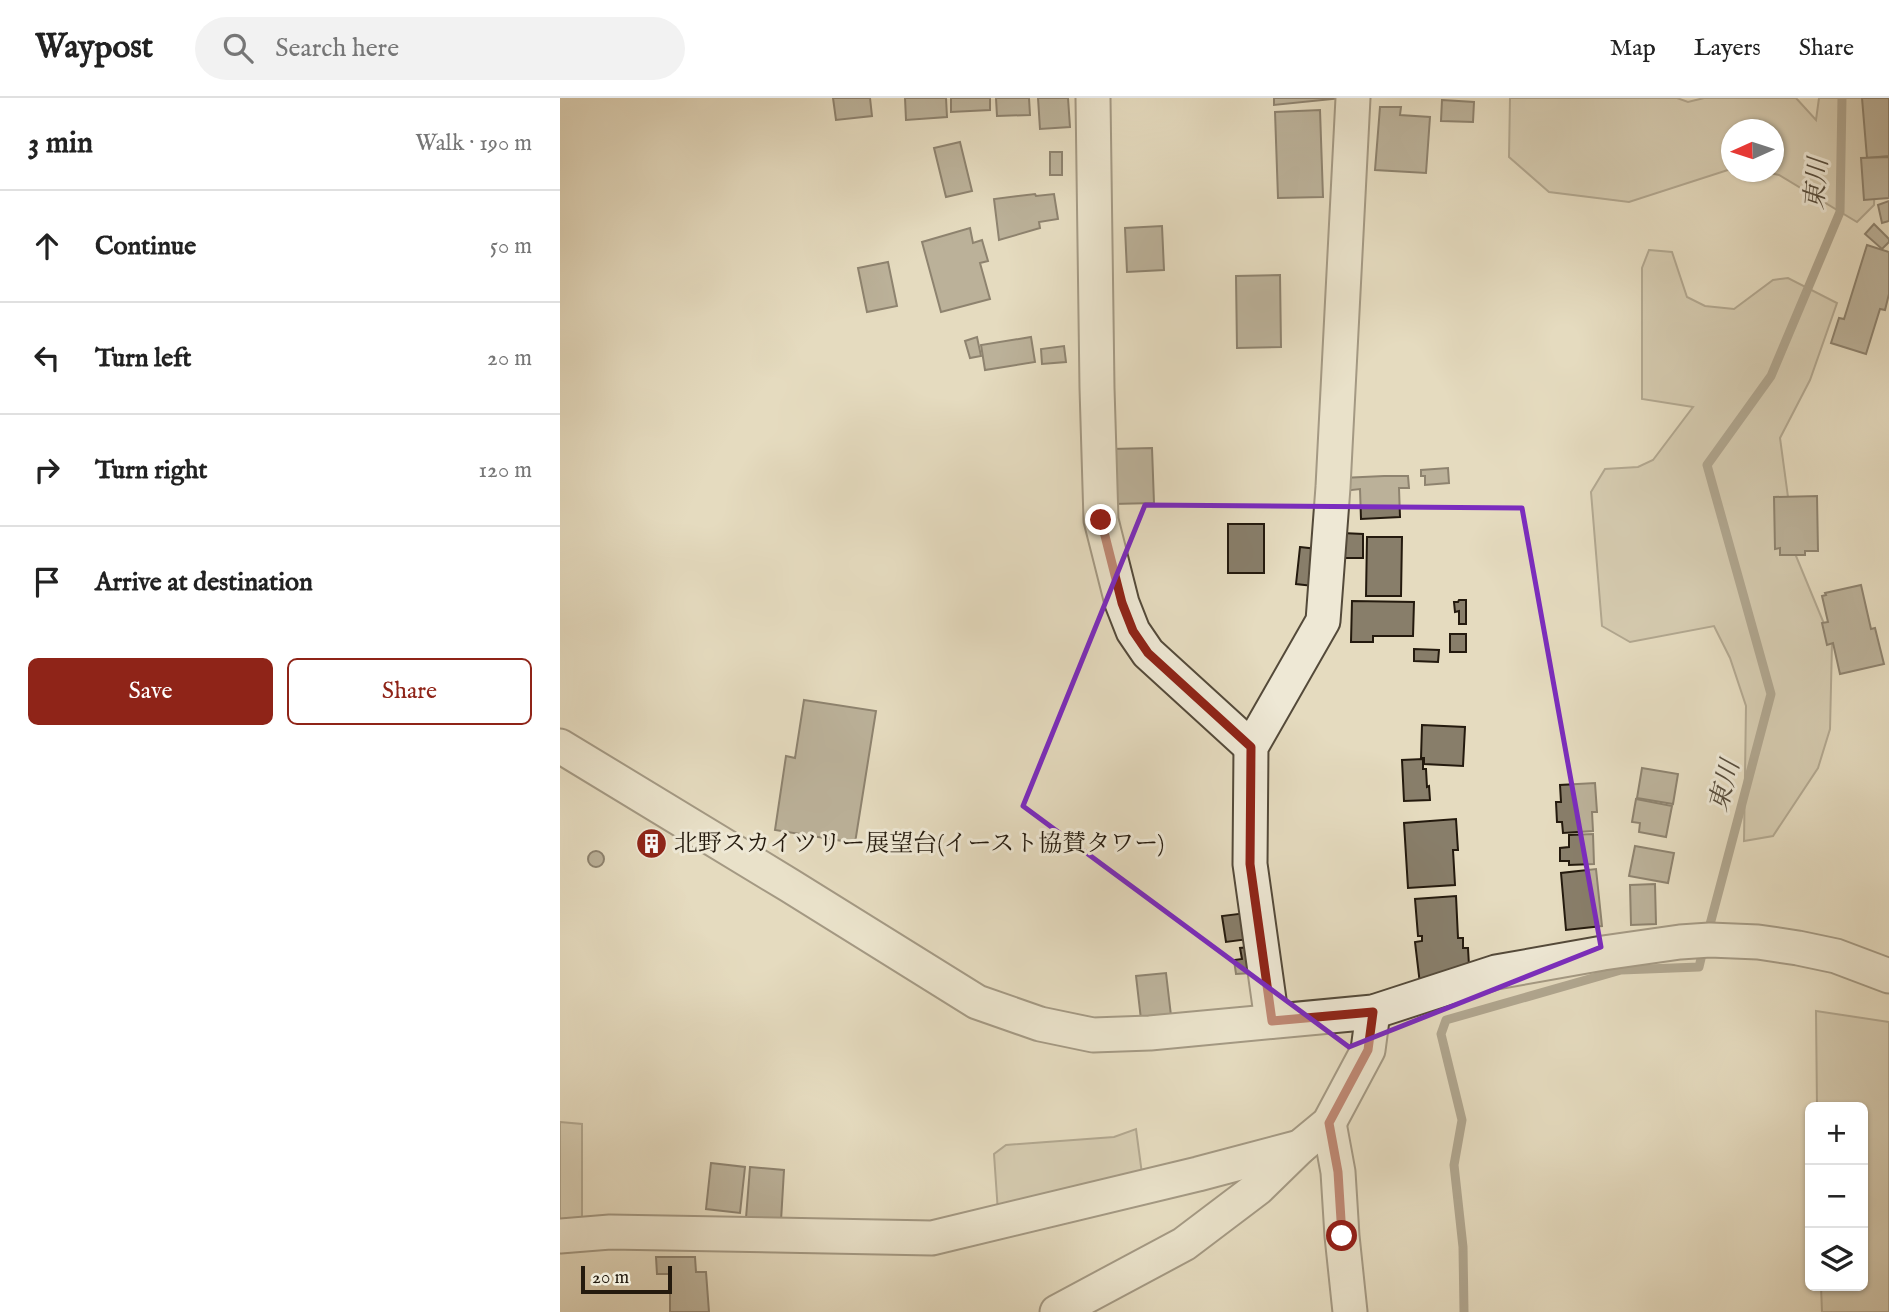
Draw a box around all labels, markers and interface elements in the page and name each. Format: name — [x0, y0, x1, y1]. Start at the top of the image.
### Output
search box — [195, 17, 685, 80]
text: Waypost — [35, 27, 153, 69]
icon: search — [219, 29, 257, 67]
text: Search here — [275, 32, 399, 65]
text: Map — [1610, 33, 1656, 64]
text: Layers — [1694, 33, 1761, 64]
text: Share — [1799, 33, 1854, 64]
north arrow — [1721, 119, 1784, 182]
text: 3 min — [28, 125, 93, 163]
text: Walk · 190 m — [415, 129, 532, 158]
water label: 東川 — [1798, 154, 1836, 211]
icon: ahead — [28, 227, 66, 265]
text: Continue — [95, 230, 196, 263]
text: 50 m — [490, 232, 532, 261]
icon: left — [28, 339, 66, 377]
text: Turn left — [95, 342, 192, 375]
text: 20 m — [487, 344, 532, 373]
icon: right — [28, 451, 66, 489]
text: Turn right — [95, 454, 208, 487]
text: 120 m — [479, 456, 532, 485]
route end — [1085, 504, 1116, 535]
icon: arrive — [28, 563, 66, 601]
text: Arrive at destination — [95, 566, 313, 599]
button: Save — [28, 658, 273, 725]
button: Share — [287, 658, 532, 725]
water label: 東川 — [1702, 754, 1748, 815]
building icon: 北野スカイツリー展望台(イースト協賛タワー) — [634, 827, 668, 861]
place label: 北野スカイツリー展望台(イースト協賛タワー) — [674, 829, 1164, 860]
map controls — [1805, 1102, 1868, 1291]
button: + — [1805, 1102, 1868, 1165]
button: − — [1805, 1165, 1868, 1228]
route start — [1326, 1220, 1357, 1251]
button: layers — [1805, 1228, 1868, 1291]
scale bar — [581, 1263, 672, 1295]
text: 20 m — [592, 1266, 629, 1290]

